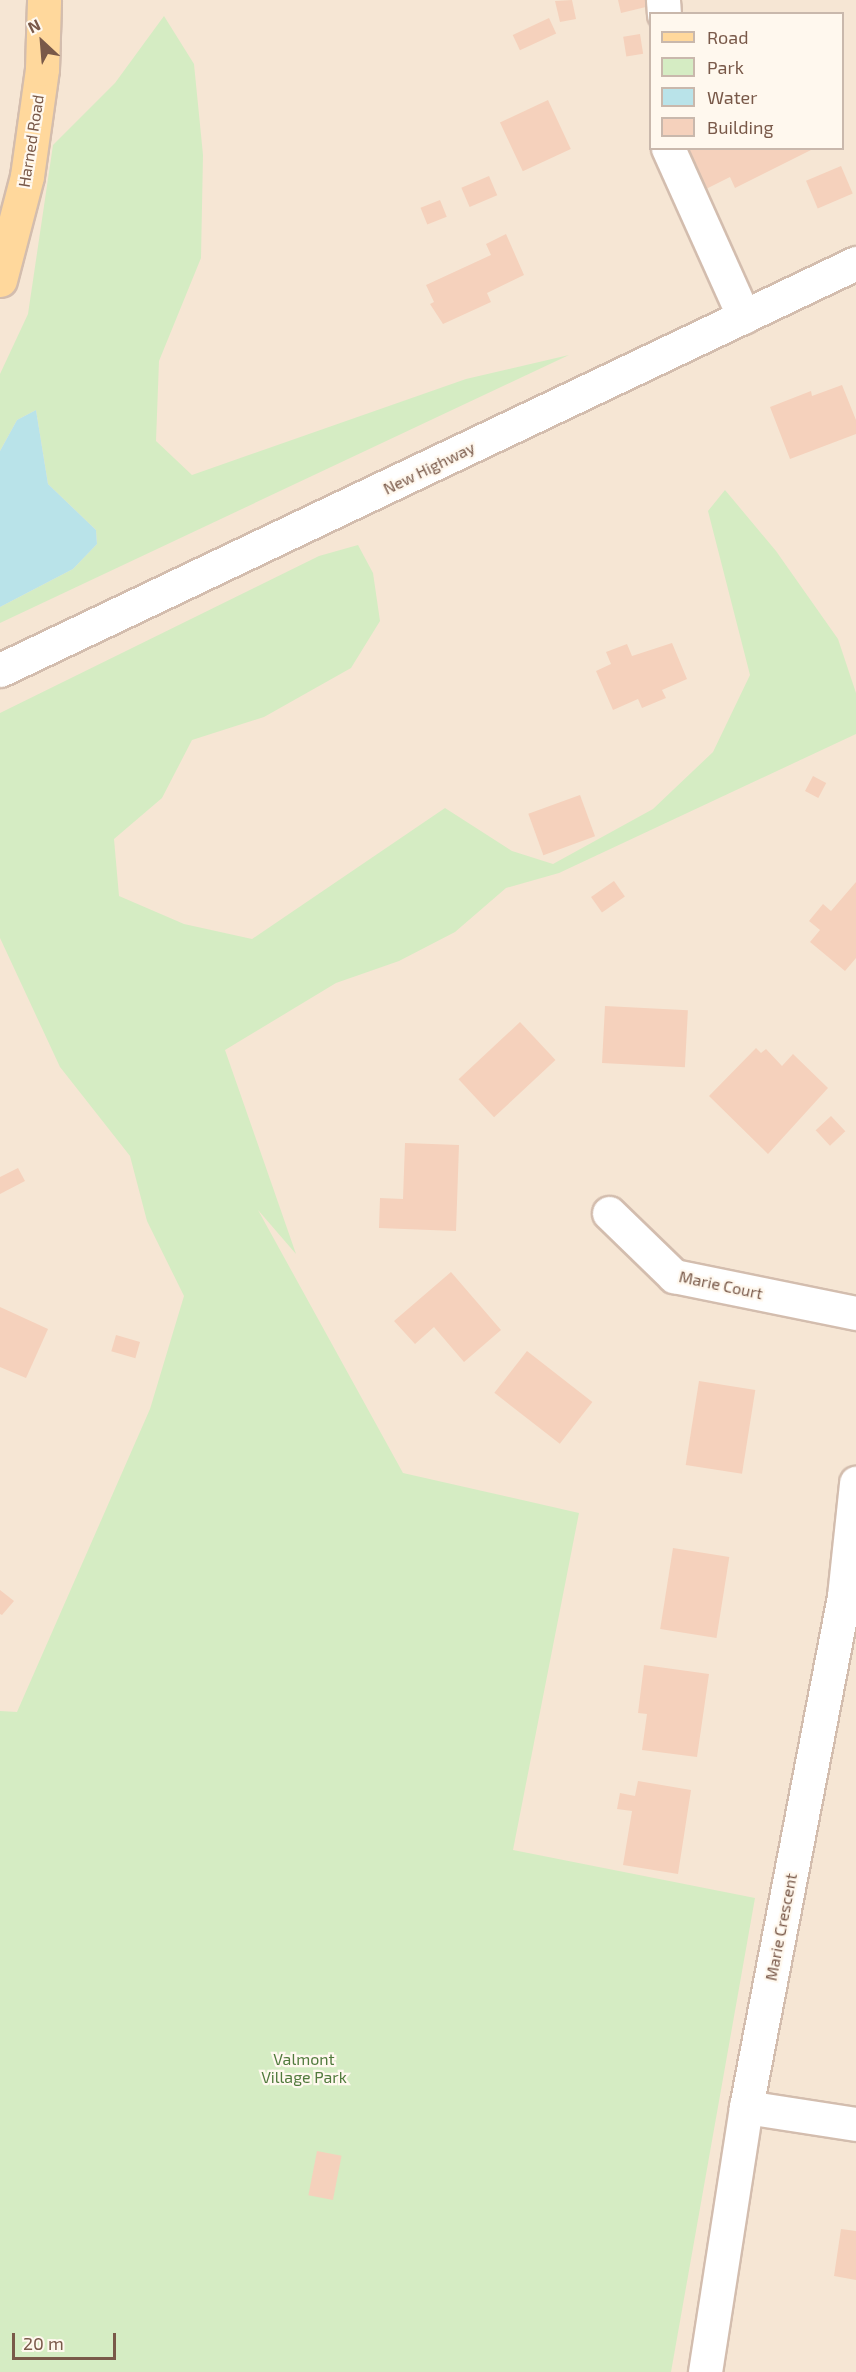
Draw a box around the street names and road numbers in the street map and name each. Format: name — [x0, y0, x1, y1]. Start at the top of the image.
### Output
street label: Harned Road — [14, 93, 48, 189]
street label: New Highway — [380, 437, 478, 499]
street label: Marie Court — [677, 1267, 765, 1303]
street label: Marie Crescent — [761, 1872, 801, 1982]

